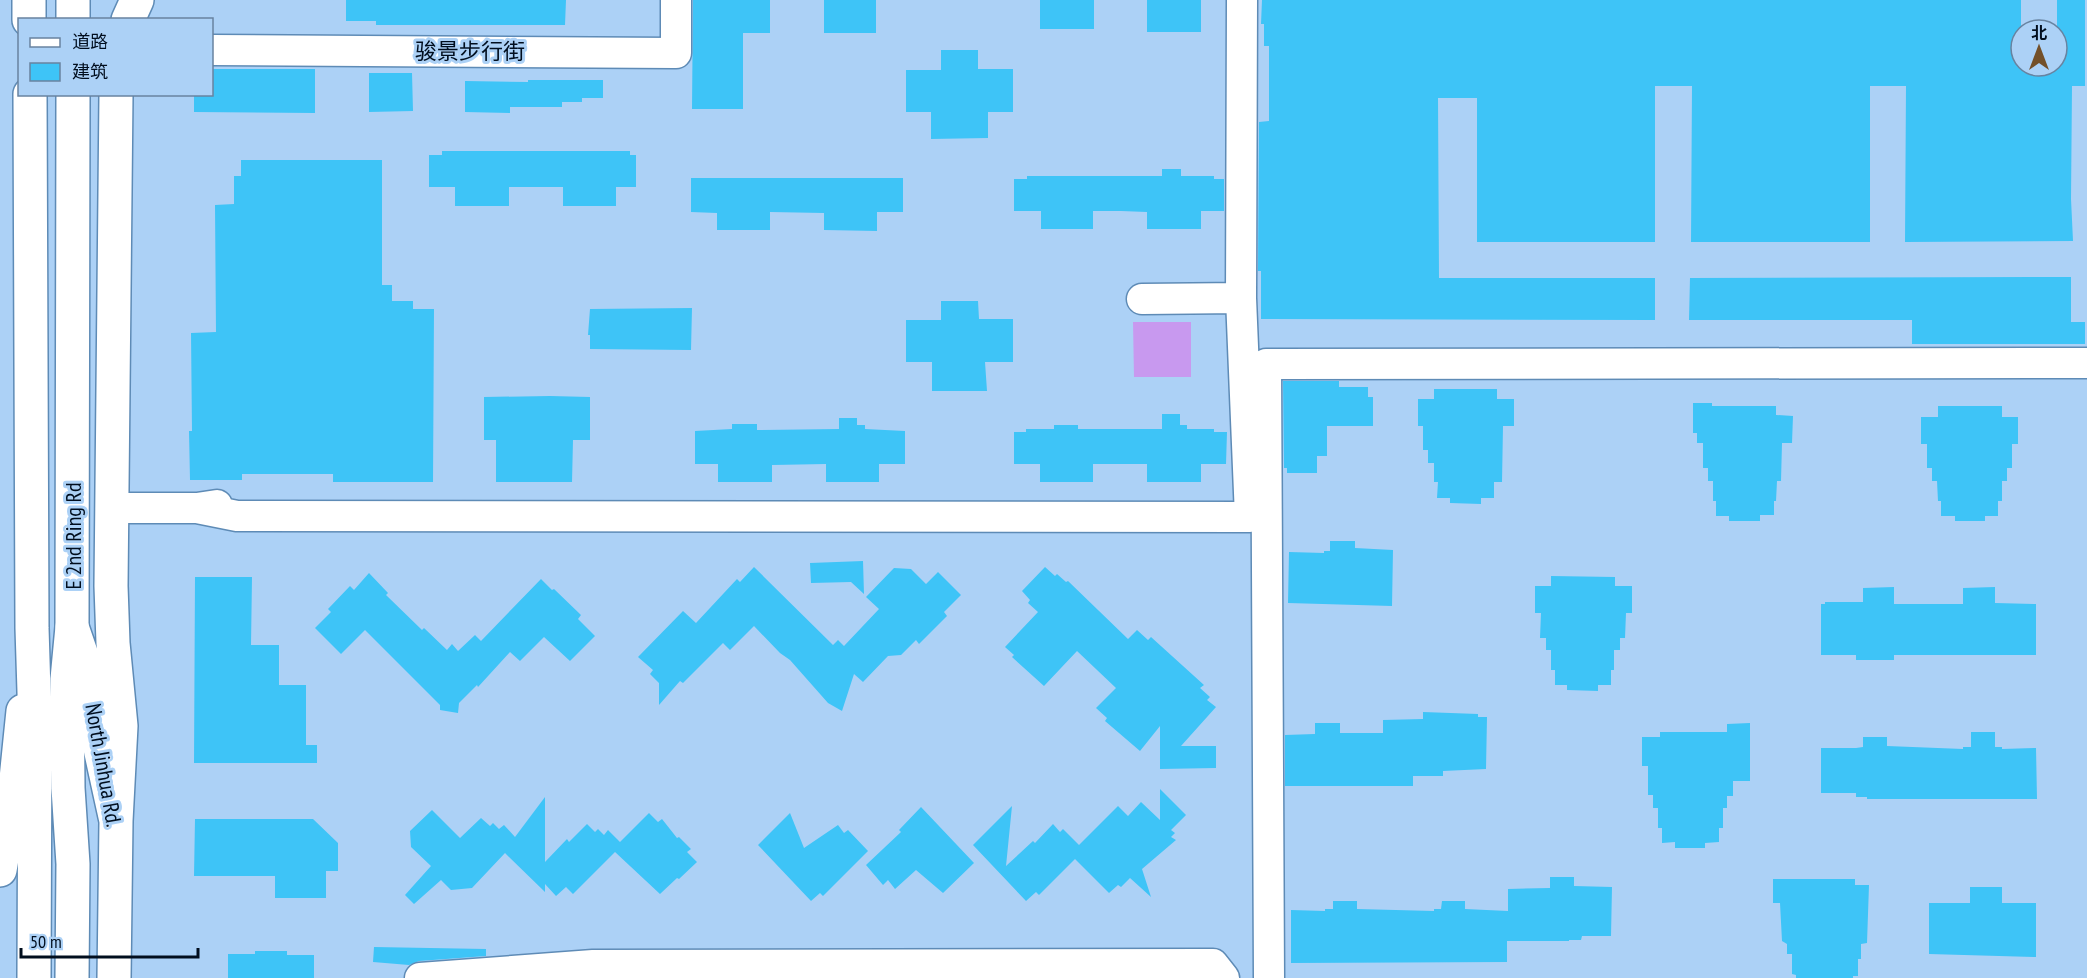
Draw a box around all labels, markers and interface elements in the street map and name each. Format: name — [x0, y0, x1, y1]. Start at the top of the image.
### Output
legend — [18, 18, 213, 96]
north arrow — [2009, 18, 2069, 78]
text: 北 — [2031, 23, 2047, 43]
text: 道路 — [72, 30, 108, 53]
street label: 骏景步行街 — [415, 37, 525, 65]
text: 建筑 — [72, 60, 108, 83]
street label: E 2nd Ring Rd — [59, 482, 87, 590]
street label: North Jinhua Rd. — [79, 701, 129, 829]
scale bar — [21, 921, 198, 959]
text: 50 m — [30, 930, 62, 953]

